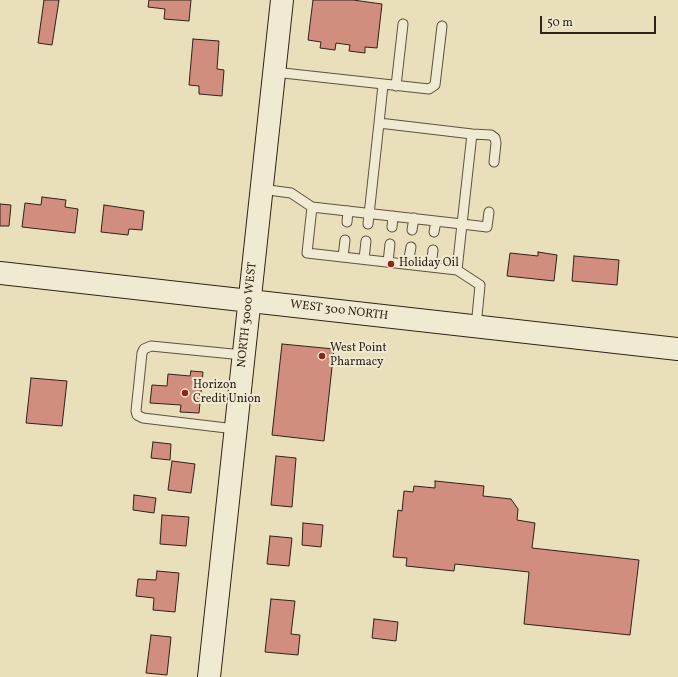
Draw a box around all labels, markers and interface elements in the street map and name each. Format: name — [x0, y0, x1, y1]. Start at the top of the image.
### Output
scale bar — [542, 8, 658, 34]
text: 50 m — [547, 15, 573, 31]
place label: Holiday Oil — [399, 257, 459, 271]
marker: Holiday Oil — [386, 259, 396, 269]
street label: NORTH 3000 WEST — [235, 262, 261, 368]
street label: WEST 300 NORTH — [289, 298, 389, 324]
place label: West Point Pharmacy — [330, 342, 387, 370]
marker: West Point Pharmacy — [317, 351, 327, 361]
place label: Horizon Credit Union — [193, 379, 261, 407]
marker: Horizon Credit Union — [180, 388, 190, 398]

